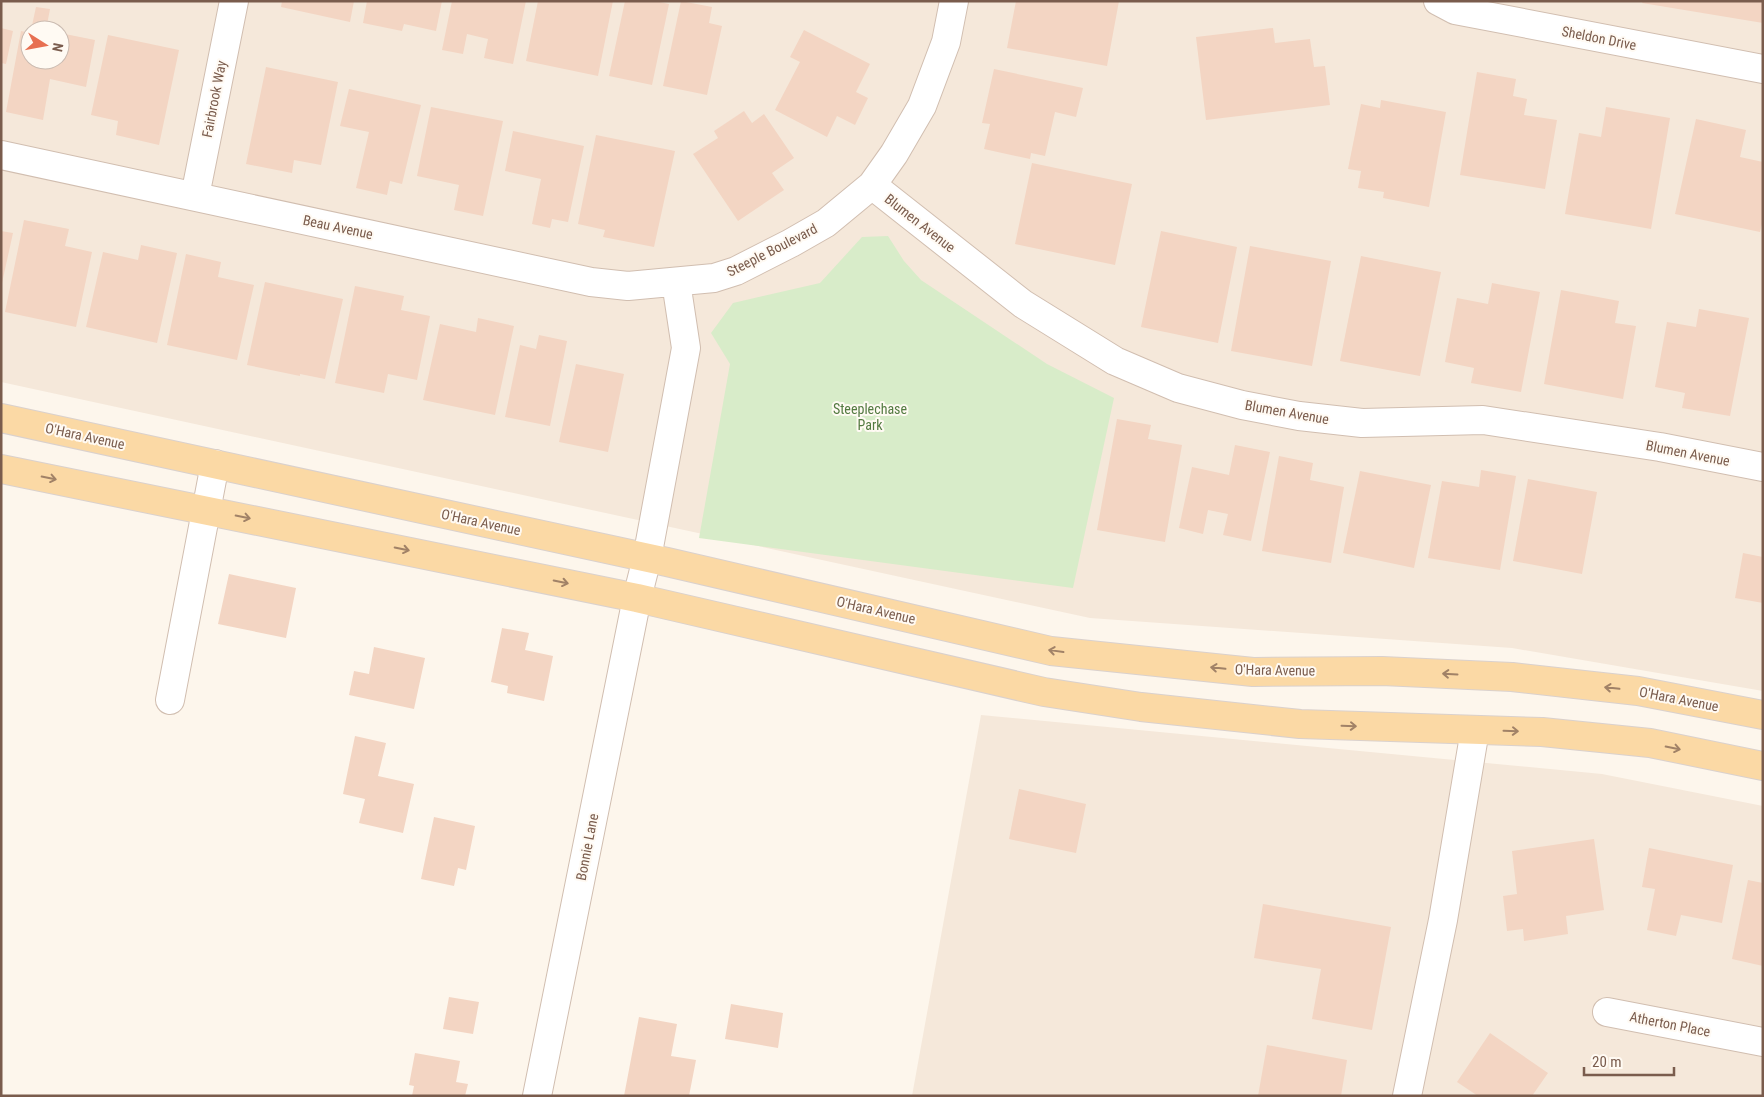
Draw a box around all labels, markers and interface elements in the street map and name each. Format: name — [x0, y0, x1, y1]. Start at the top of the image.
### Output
north arrow — [20, 20, 70, 70]
street label: Sheldon Drive — [1560, 23, 1638, 53]
text: N — [49, 42, 66, 53]
street label: Fairbrook Way — [199, 59, 229, 139]
street label: Blumen Avenue — [882, 191, 959, 256]
street label: Beau Avenue — [302, 212, 375, 242]
street label: Steeple Boulevard — [724, 220, 820, 280]
street label: Blumen Avenue — [1244, 397, 1331, 427]
park label: Steeplechase Park — [833, 401, 907, 433]
street label: O'Hara Avenue — [44, 420, 126, 452]
street label: Blumen Avenue — [1645, 437, 1732, 469]
one-way arrow — [41, 474, 57, 484]
street label: O'Hara Avenue — [440, 506, 522, 538]
one-way arrow — [234, 513, 250, 523]
one-way arrow — [394, 545, 410, 554]
one-way arrow — [553, 578, 569, 587]
street label: O'Hara Avenue — [835, 593, 917, 627]
one-way arrow — [1048, 646, 1064, 656]
street label: O'Hara Avenue — [1235, 661, 1316, 679]
one-way arrow — [1210, 663, 1226, 673]
one-way arrow — [1442, 670, 1458, 679]
one-way arrow — [1604, 683, 1620, 693]
street label: O'Hara Avenue — [1638, 683, 1720, 715]
one-way arrow — [1340, 721, 1357, 731]
one-way arrow — [1503, 726, 1519, 736]
one-way arrow — [1664, 744, 1680, 753]
street label: Bonnie Lane — [573, 812, 601, 882]
street label: Atherton Place — [1628, 1008, 1712, 1040]
scale bar — [1584, 1044, 1674, 1076]
text: 20 m — [1592, 1053, 1622, 1071]

